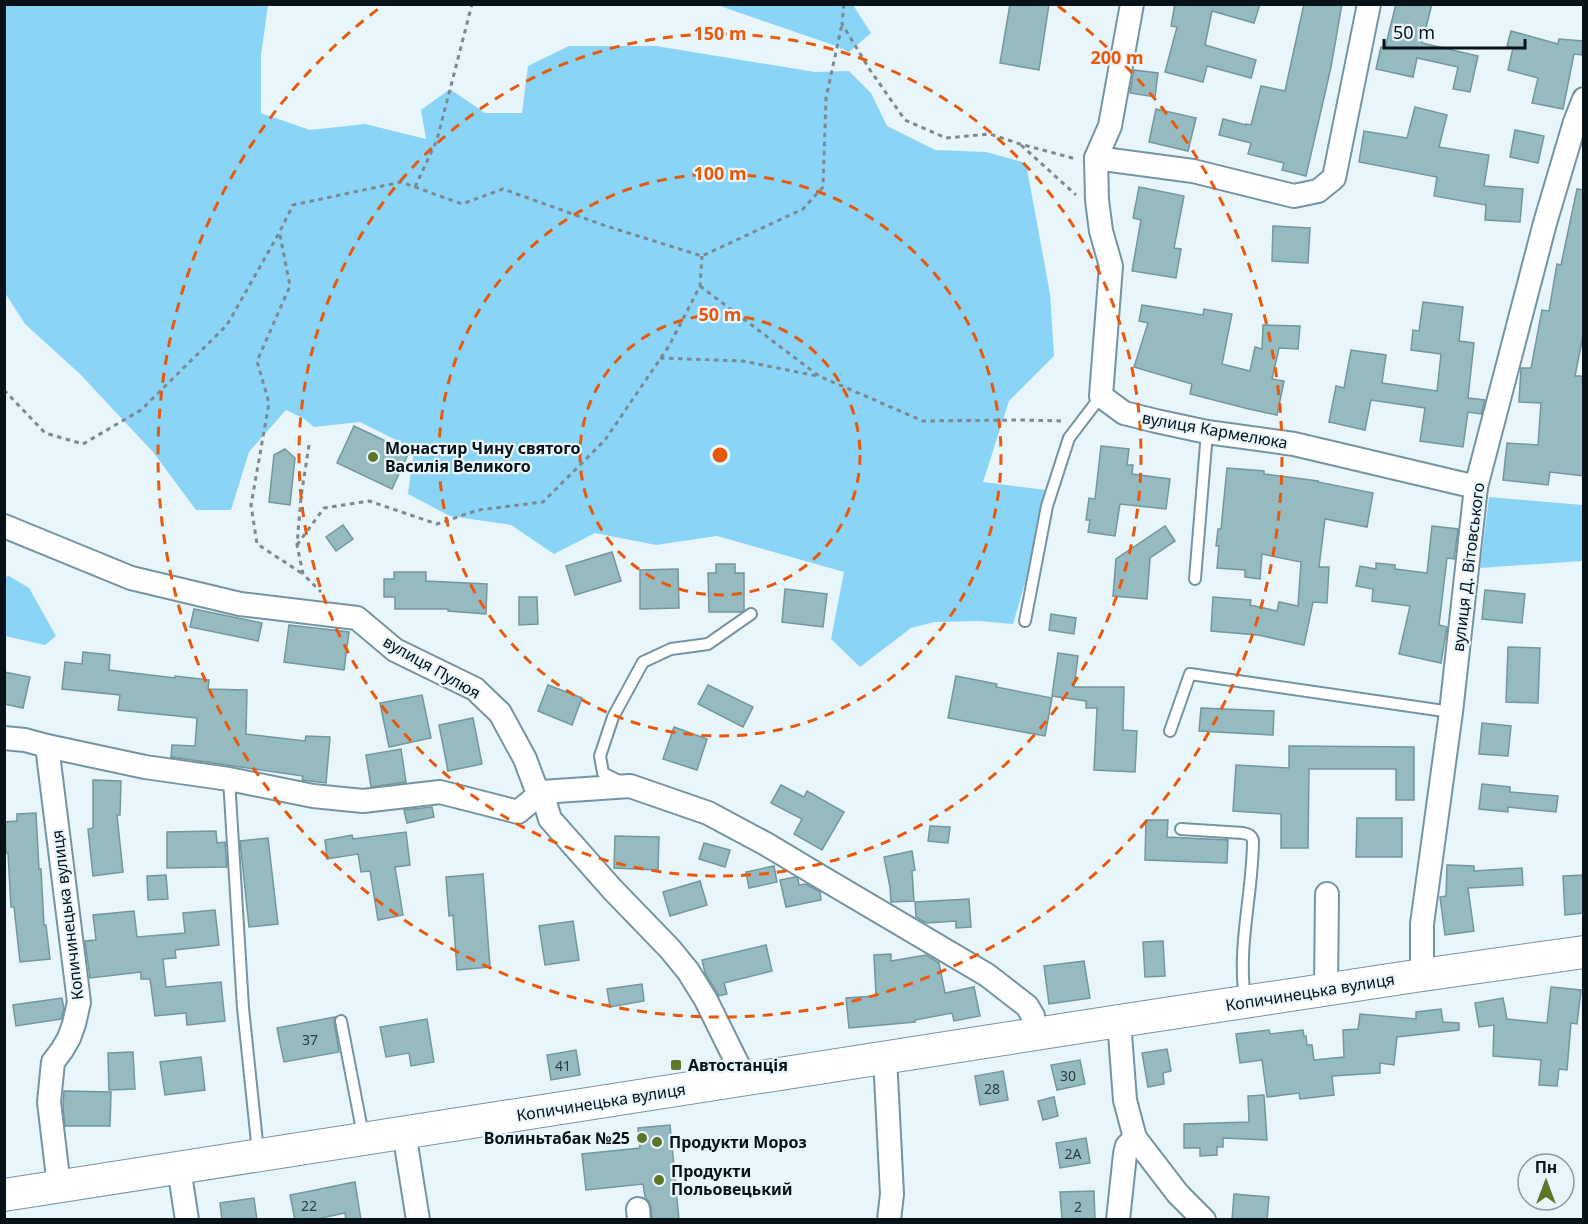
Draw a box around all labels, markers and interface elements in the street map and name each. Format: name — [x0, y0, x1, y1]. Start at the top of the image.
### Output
scale bar — [1384, 12, 1525, 50]
text: 50 m — [1393, 20, 1435, 44]
text: 150 m — [693, 21, 747, 45]
text: 200 m — [1090, 45, 1144, 69]
text: 100 m — [693, 161, 747, 185]
text: 50 m — [699, 302, 741, 326]
street label: вулиця Кармелюка — [1140, 406, 1290, 454]
place label: Монастир Чину святого Василія Великого — [385, 437, 581, 477]
centre of rings — [710, 445, 730, 465]
marker: Монастир Чину святого Василія Великого — [366, 450, 380, 464]
street label: вулиця Д. Вітовського — [1447, 481, 1489, 653]
street label: вулиця Пулюя — [379, 630, 485, 704]
street label: Копичинецька вулиця — [46, 829, 88, 1001]
street label: Копичинецька вулиця — [1224, 968, 1396, 1016]
house number: 37 — [302, 1030, 318, 1049]
place label: Автостанція — [688, 1054, 788, 1076]
house number: 41 — [555, 1056, 571, 1075]
marker: Автостанція — [669, 1058, 683, 1072]
house number: 30 — [1060, 1066, 1076, 1085]
street label: Копичинецька вулиця — [515, 1078, 687, 1126]
house number: 28 — [984, 1079, 1000, 1098]
place label: Волиньтабак №25 — [484, 1127, 630, 1149]
marker: Волиньтабак №25 — [635, 1131, 649, 1145]
place label: Продукти Мороз — [669, 1131, 807, 1153]
marker: Продукти Мороз — [650, 1135, 664, 1149]
house number: 2А — [1065, 1144, 1082, 1163]
north arrow — [1516, 1152, 1576, 1212]
text: Пн — [1535, 1156, 1557, 1178]
place label: Продукти Польовецький — [671, 1160, 793, 1200]
marker: Продукти Польовецький — [652, 1173, 666, 1187]
house number: 22 — [301, 1196, 317, 1215]
house number: 2 — [1074, 1197, 1082, 1216]

